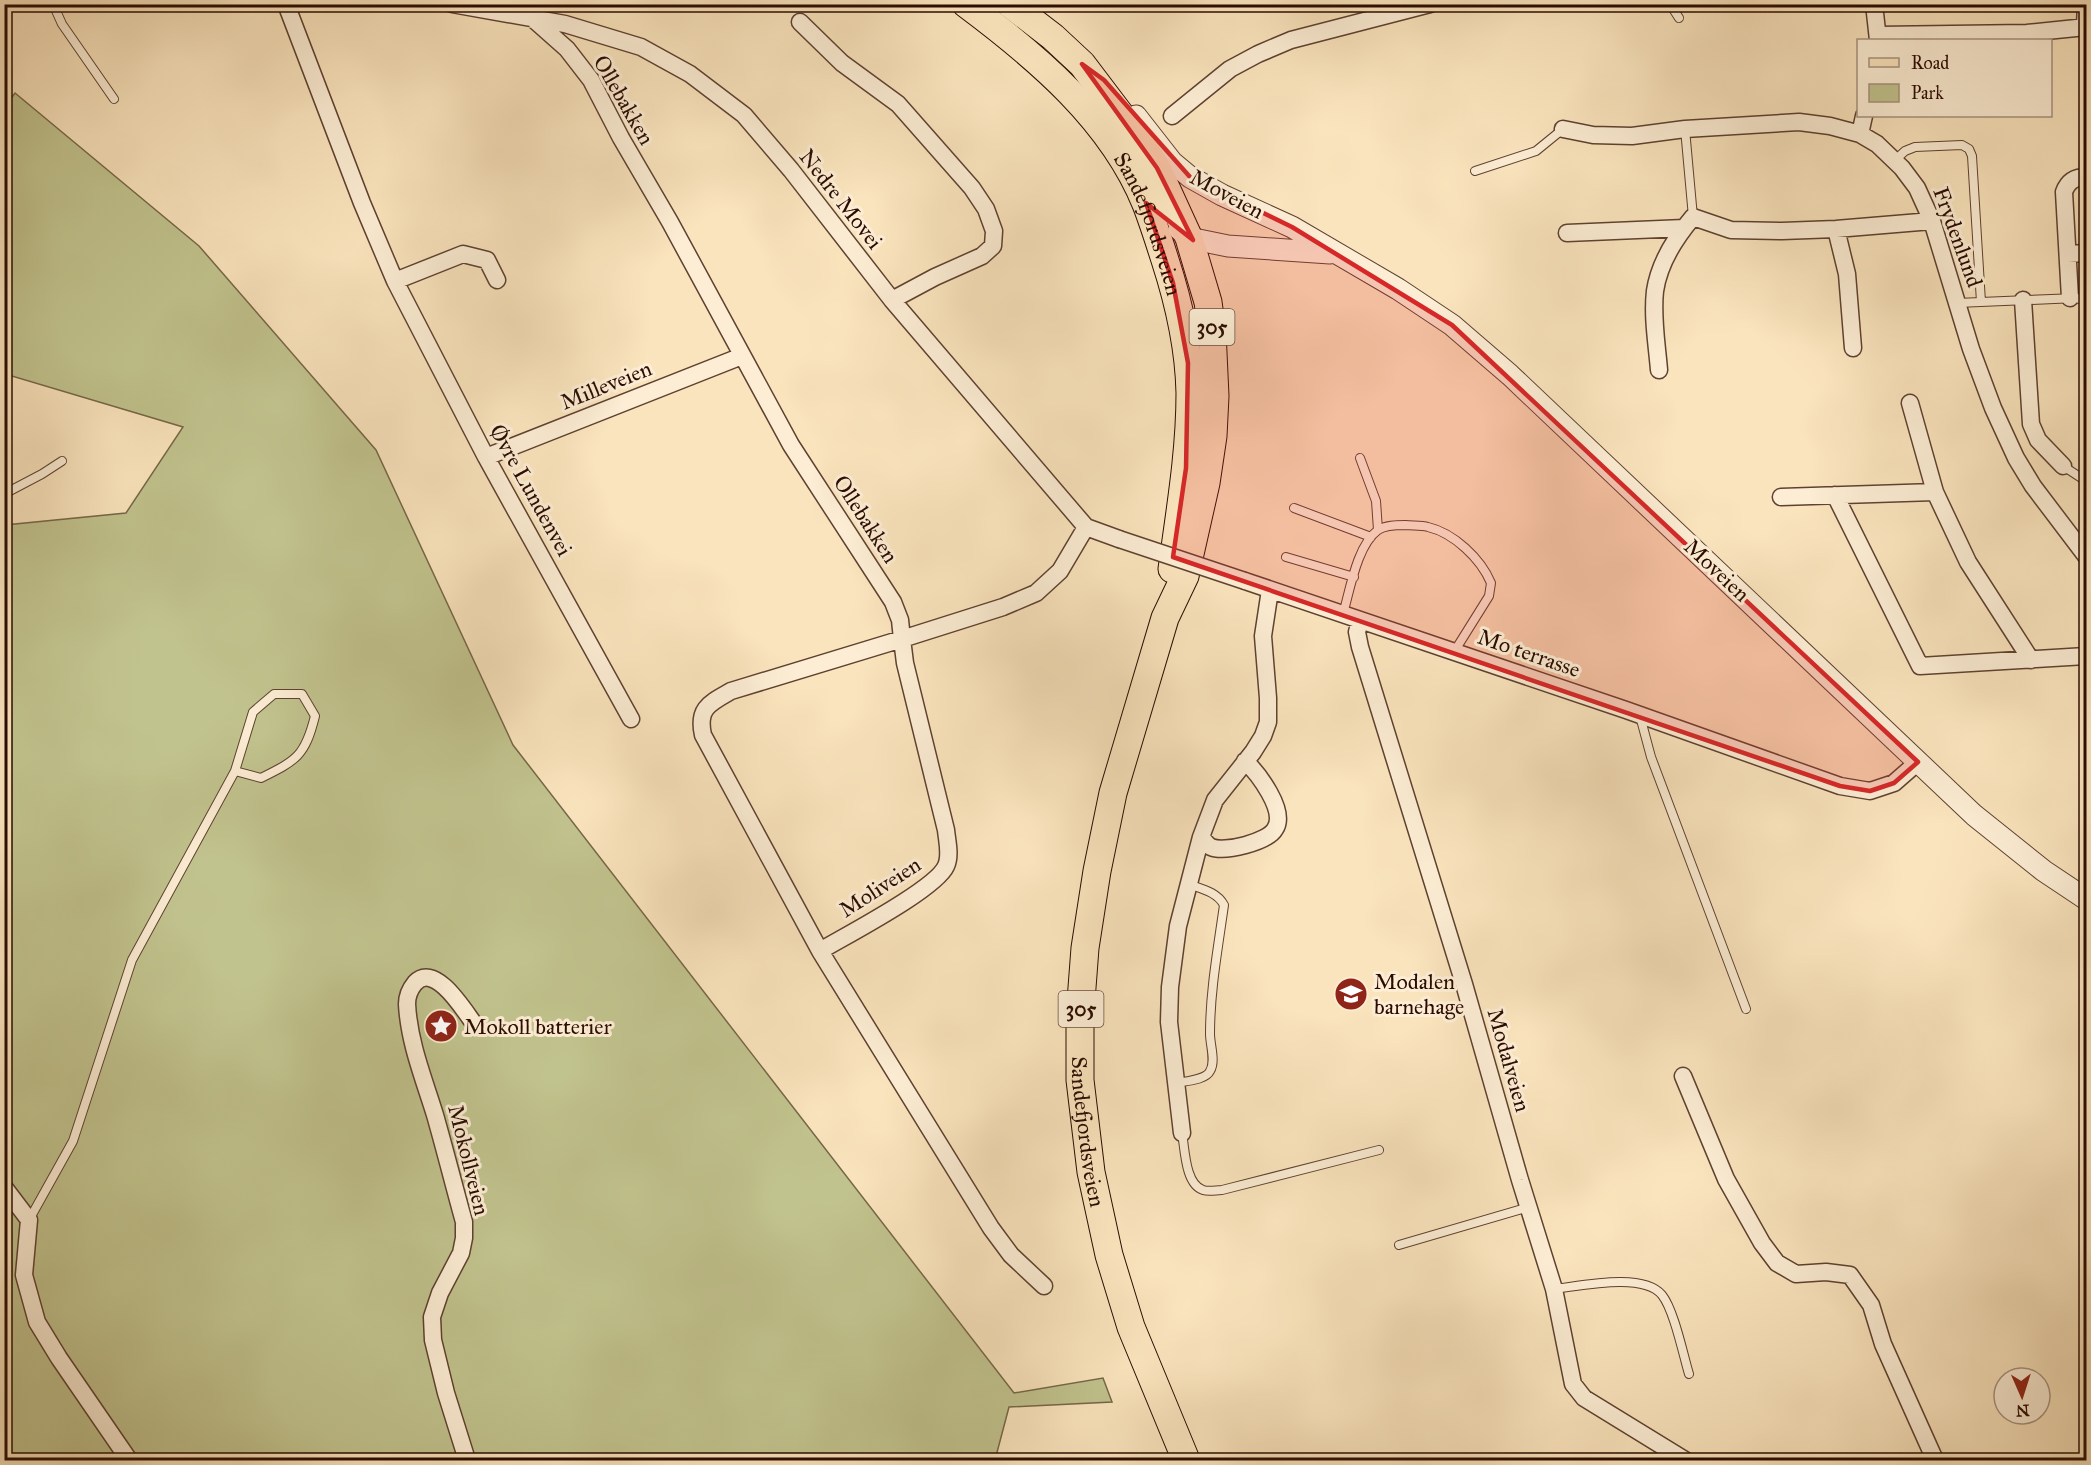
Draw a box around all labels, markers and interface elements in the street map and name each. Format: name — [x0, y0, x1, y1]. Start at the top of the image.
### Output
legend — [1857, 39, 2052, 117]
street label: Ollebakken — [588, 50, 660, 150]
text: Road — [1911, 52, 1949, 74]
text: Park — [1911, 82, 1944, 104]
street label: Nedre Movei — [794, 144, 888, 254]
street label: Sandefjordsveien — [1108, 147, 1188, 298]
street label: Moveien — [1185, 163, 1269, 225]
street label: Frydenlund — [1927, 183, 1989, 291]
road number: 305 — [1190, 309, 1234, 345]
street label: Milleveien — [556, 354, 656, 416]
street label: Øvre Lundenvei — [484, 419, 578, 561]
street label: Ollebakken — [828, 470, 904, 568]
street label: Moveien — [1679, 533, 1756, 607]
street label: Mo terrasse — [1474, 623, 1584, 683]
street label: Moliveien — [834, 851, 926, 923]
place label: Modalen barnehage — [1374, 968, 1464, 1020]
school or university icon: Modalen barnehage — [1333, 976, 1369, 1012]
road number: 305 — [1058, 991, 1104, 1027]
street label: Modalveien — [1481, 1005, 1537, 1115]
place icon: Mokoll batterier — [423, 1008, 459, 1044]
place label: Mokoll batterier — [464, 1013, 612, 1040]
street label: Sandefjordsveien — [1066, 1056, 1112, 1209]
street label: Mokollveien — [442, 1102, 496, 1218]
north arrow — [1992, 1366, 2052, 1426]
text: N — [2015, 1401, 2030, 1420]

